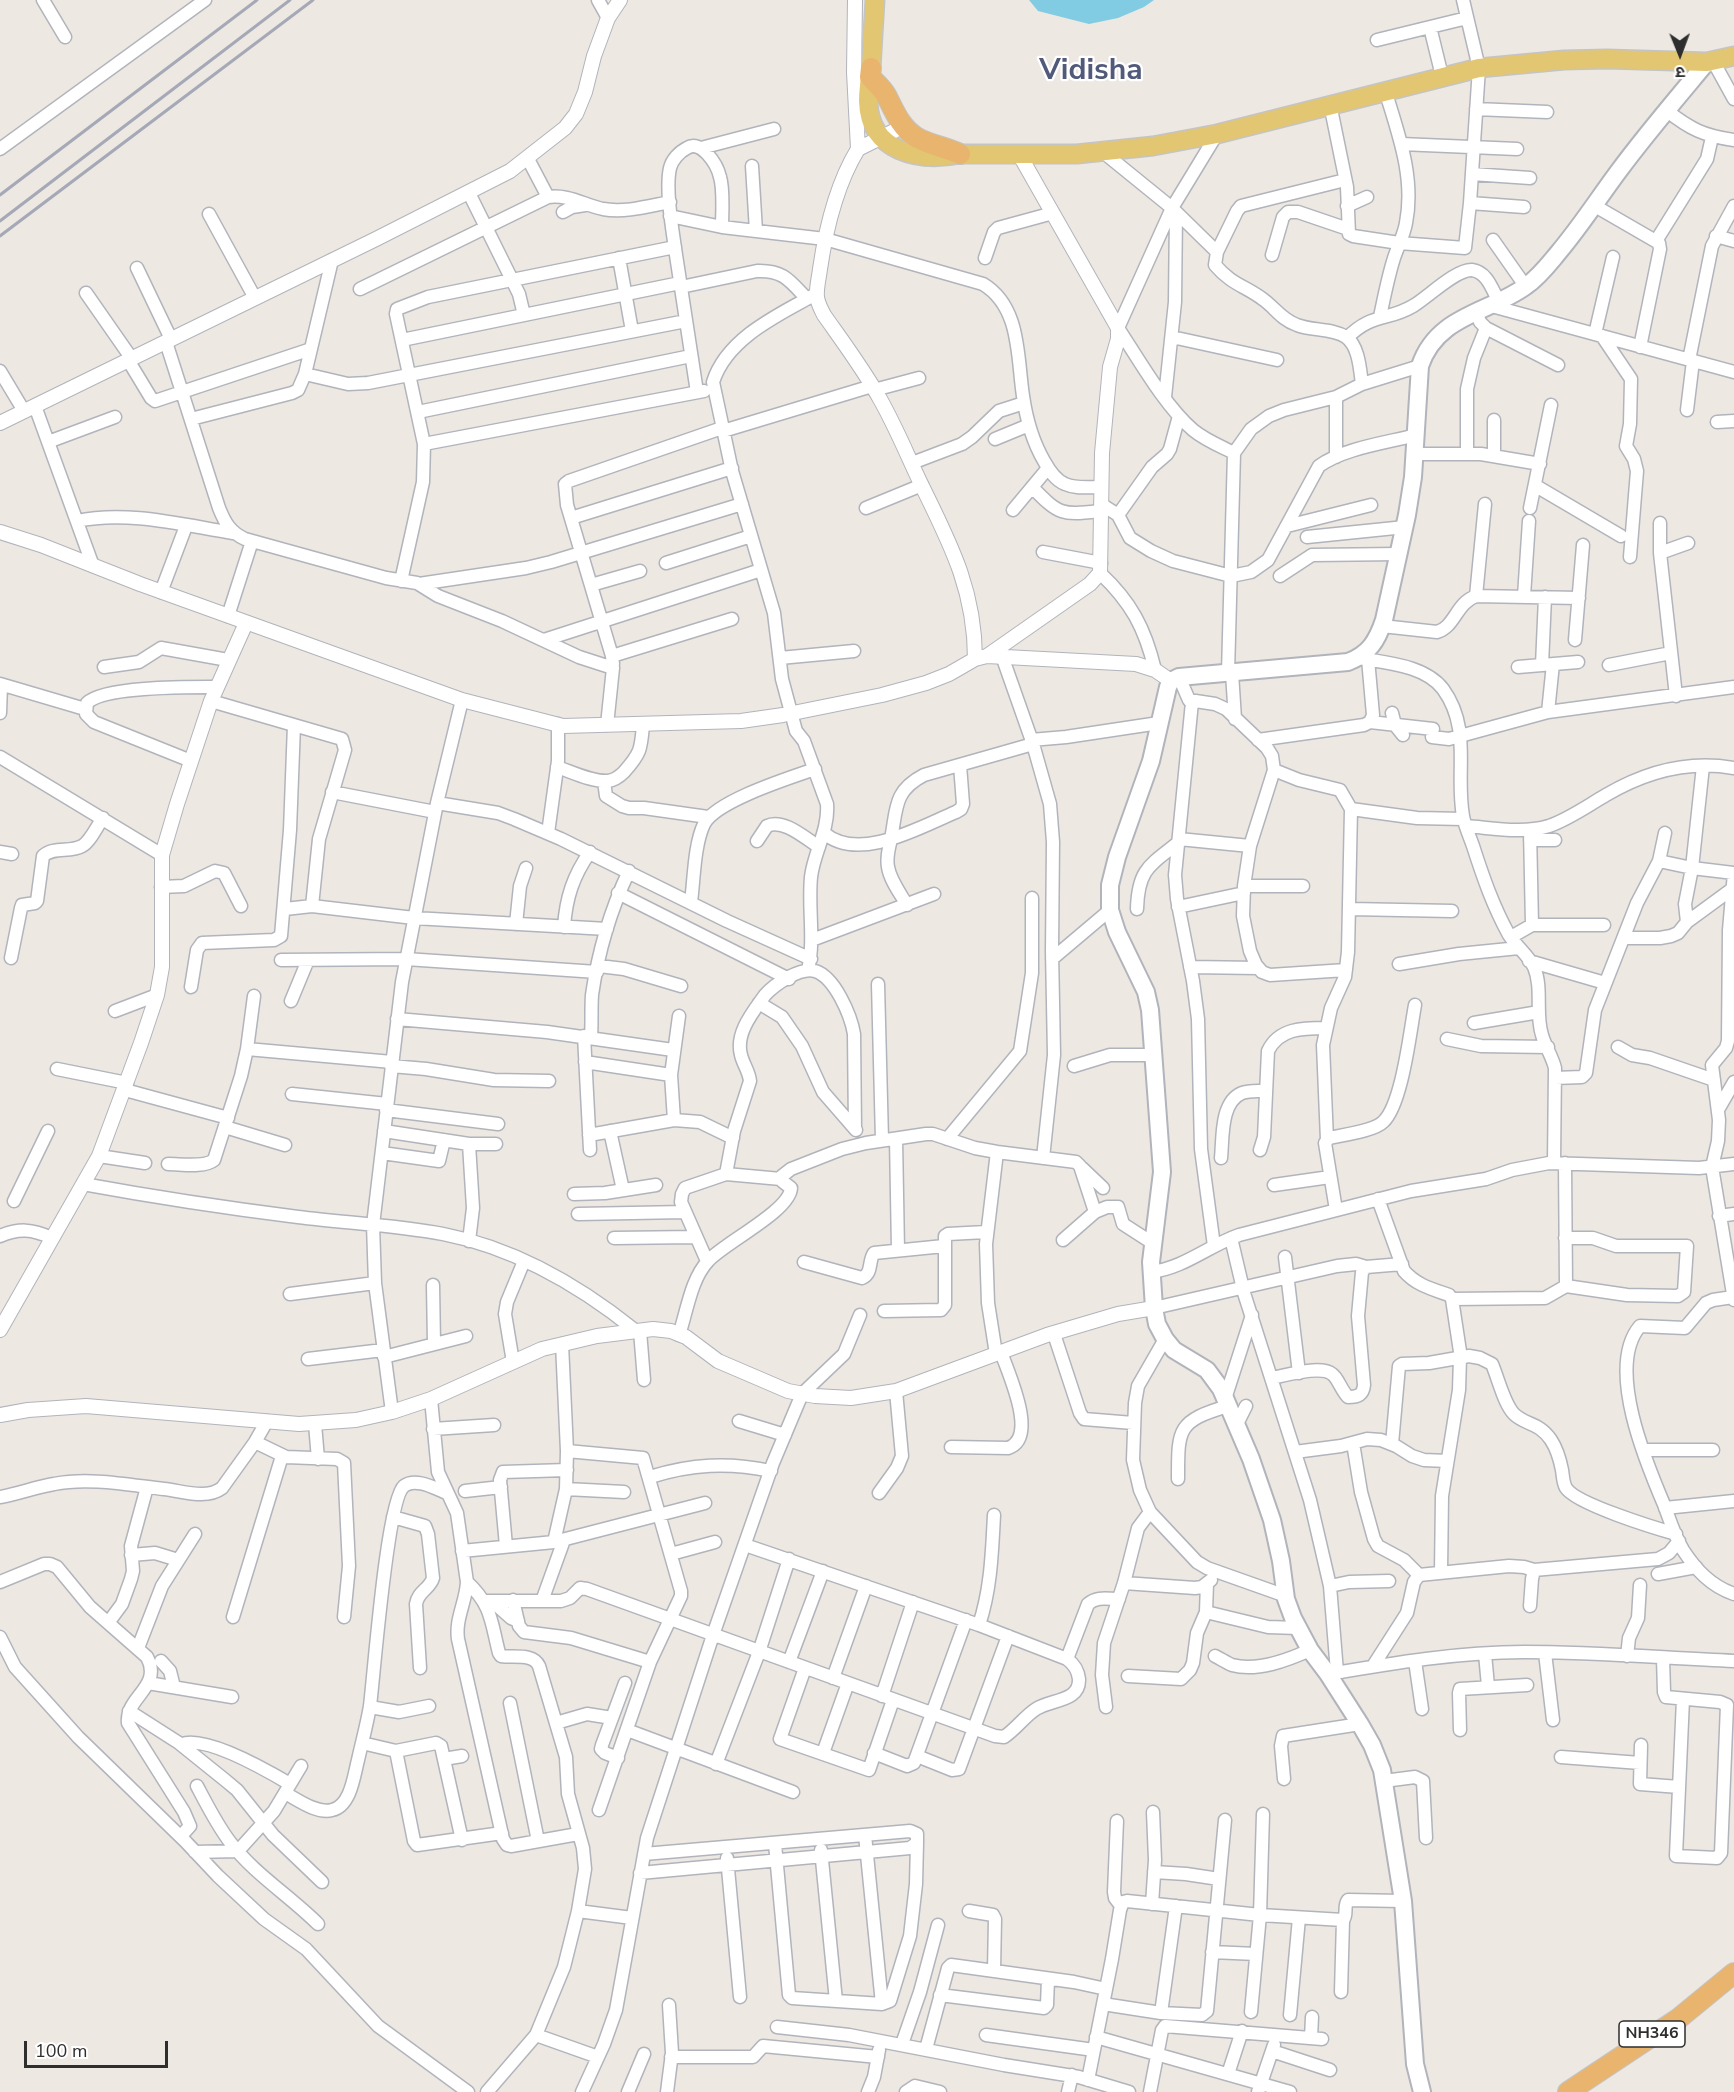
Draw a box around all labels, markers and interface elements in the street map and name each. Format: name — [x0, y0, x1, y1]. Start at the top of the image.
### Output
north arrow — [1650, 24, 1710, 84]
district label: Vidisha — [1039, 54, 1143, 90]
text: उ — [1675, 61, 1685, 83]
road number: NH346 — [1619, 2021, 1685, 2047]
scale bar — [27, 2029, 171, 2067]
text: 100 m — [35, 2039, 87, 2063]

